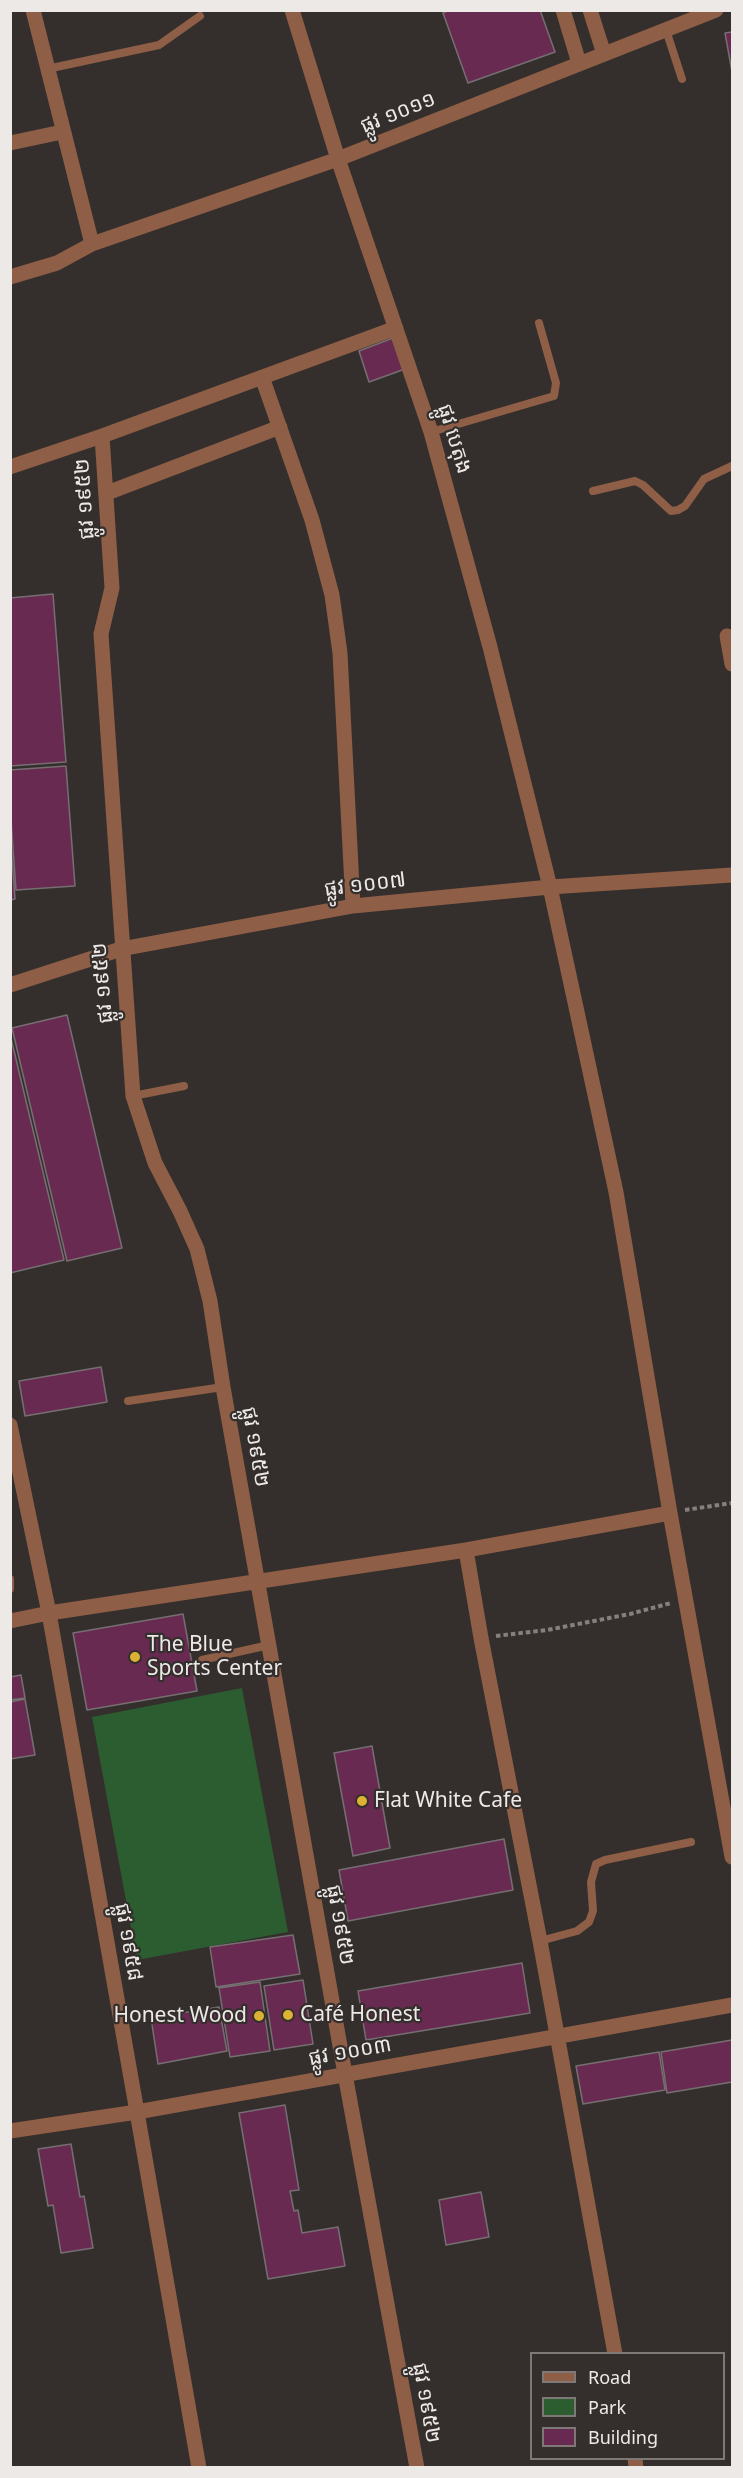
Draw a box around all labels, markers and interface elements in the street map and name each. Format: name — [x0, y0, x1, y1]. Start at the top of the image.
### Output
street label: ផ្លូវ ១០១១ — [357, 87, 439, 139]
street label: ផ្លូវ បេតុង — [431, 401, 477, 477]
street label: ផ្លូវ ១៩៥២ — [70, 458, 100, 540]
street label: ផ្លូវ ១០០៧ — [323, 867, 407, 903]
street label: ផ្លូវ ១៩៥២ — [87, 941, 119, 1025]
street label: ផ្លូវ ១៩៥២ — [236, 1405, 274, 1489]
place label: The Blue Sports Center — [147, 1632, 282, 1682]
marker: The Blue Sports Center — [128, 1650, 142, 1664]
place label: Flat White Cafe — [374, 1788, 522, 1814]
marker: Flat White Cafe — [355, 1794, 369, 1808]
street label: ផ្លូវ ១៩៥២ — [321, 1883, 359, 1967]
street label: ផ្លូវ ១៩៥៨ — [109, 1901, 147, 1983]
place label: Café Honest — [300, 2002, 420, 2028]
place label: Honest Wood — [113, 2003, 247, 2029]
marker: Café Honest — [281, 2008, 295, 2022]
marker: Honest Wood — [252, 2009, 266, 2023]
street label: ផ្លូវ ១០០៣ — [307, 2032, 393, 2072]
legend — [530, 2352, 725, 2460]
street label: ផ្លូវ ១៩៥២ — [407, 2361, 445, 2445]
text: Road — [588, 2365, 631, 2389]
text: Park — [588, 2395, 626, 2419]
text: Building — [588, 2425, 658, 2449]

